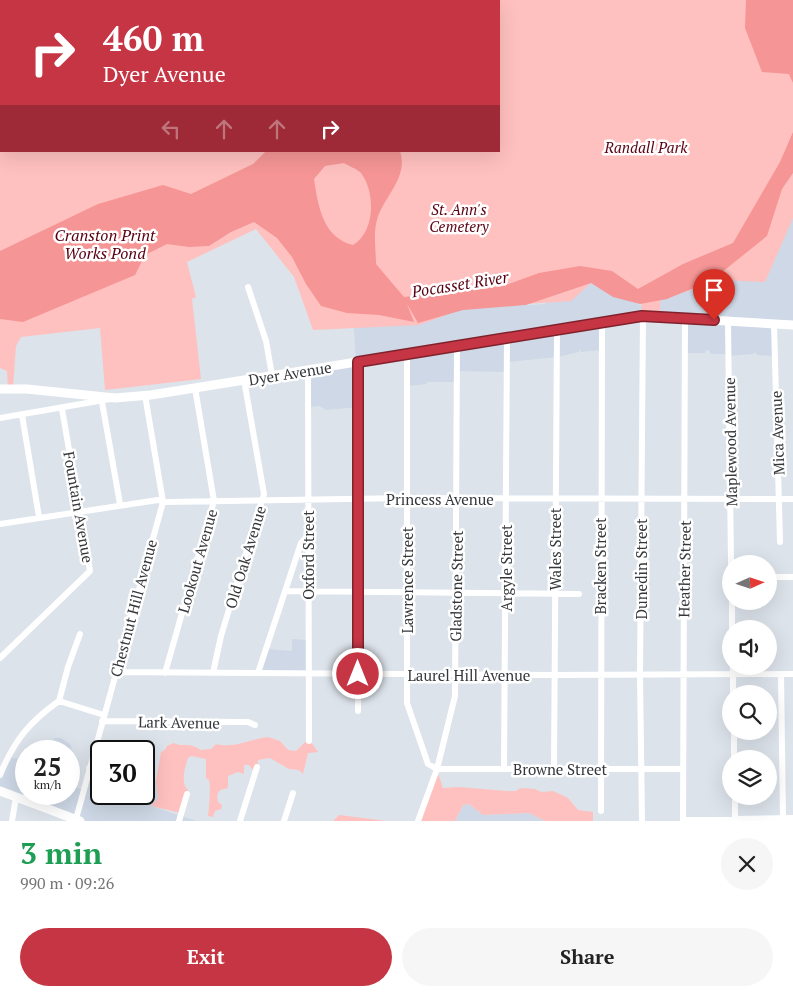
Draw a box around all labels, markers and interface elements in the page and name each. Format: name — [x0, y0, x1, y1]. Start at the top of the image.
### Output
text: 460 m — [103, 15, 204, 61]
icon: right — [20, 20, 85, 85]
text: Dyer Avenue — [103, 59, 226, 88]
icon: left — [157, 115, 185, 143]
icon: ahead — [210, 115, 238, 143]
icon: ahead — [263, 115, 291, 143]
icon: right — [316, 115, 344, 143]
park label: Randall Park — [603, 137, 688, 157]
park label: St. Ann's Cemetery — [429, 199, 490, 236]
water label: Cranston Print Works Pond — [55, 224, 156, 264]
water label: Pocasset River — [409, 265, 511, 303]
pin — [693, 269, 735, 320]
icon: arrive — [700, 276, 728, 304]
street label: Dyer Avenue — [247, 357, 333, 389]
street label: Maplewood Avenue — [719, 377, 741, 507]
street label: Mica Avenue — [766, 390, 788, 476]
street label: Fountain Avenue — [59, 450, 99, 564]
street label: Princess Avenue — [386, 489, 494, 509]
street label: Old Oak Avenue — [220, 503, 270, 611]
street label: Lookout Avenue — [173, 507, 221, 615]
street label: Wales Street — [545, 507, 565, 590]
street label: Oxford Street — [298, 510, 318, 600]
street label: Bracken Street — [590, 517, 610, 615]
street label: Dunedin Street — [631, 518, 651, 620]
street label: Heather Street — [673, 520, 695, 618]
street label: Argyle Street — [496, 524, 516, 612]
street label: Lawrence Street — [397, 526, 417, 633]
street label: Gladstone Street — [445, 530, 467, 642]
street label: Chestnut Hill Avenue — [105, 537, 161, 679]
north arrow — [722, 555, 778, 610]
map controls — [722, 555, 777, 805]
button: sound — [722, 620, 777, 675]
position arrow — [331, 647, 383, 699]
street label: Laurel Hill Avenue — [408, 665, 530, 685]
button: search — [722, 685, 777, 740]
street label: Lark Avenue — [138, 711, 220, 733]
speed limit sign: 30 — [90, 740, 155, 805]
text: 25 — [33, 750, 62, 783]
button: layers — [722, 750, 777, 805]
street label: Browne Street — [513, 759, 607, 779]
text: km/h — [34, 777, 61, 792]
text: 3 min — [20, 833, 102, 873]
button: close — [721, 838, 773, 890]
text: 990 m · 09:26 — [20, 872, 114, 894]
button: Exit — [20, 928, 392, 986]
button: Share — [402, 928, 773, 986]

